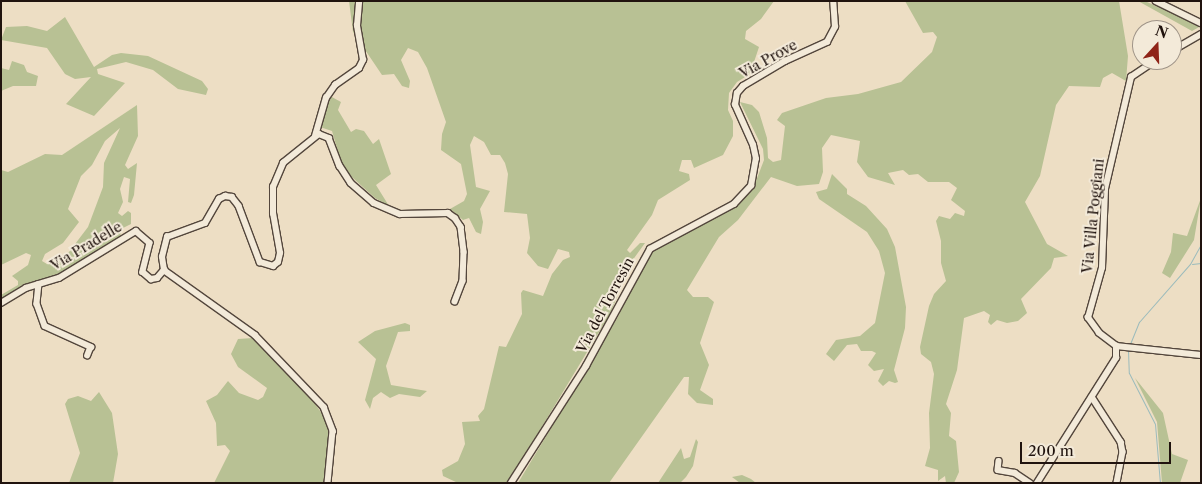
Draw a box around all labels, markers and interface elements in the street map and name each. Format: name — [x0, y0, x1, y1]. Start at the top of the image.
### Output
north arrow — [1132, 20, 1182, 70]
text: N — [1153, 21, 1171, 42]
street label: Via Prove — [736, 36, 800, 82]
street label: Via Villa Poggiani — [1079, 157, 1107, 275]
street label: Via Pradelle — [47, 218, 125, 274]
street label: Via del Torresin — [573, 254, 637, 356]
scale bar — [1022, 432, 1173, 464]
text: 200 m — [1028, 441, 1074, 460]

